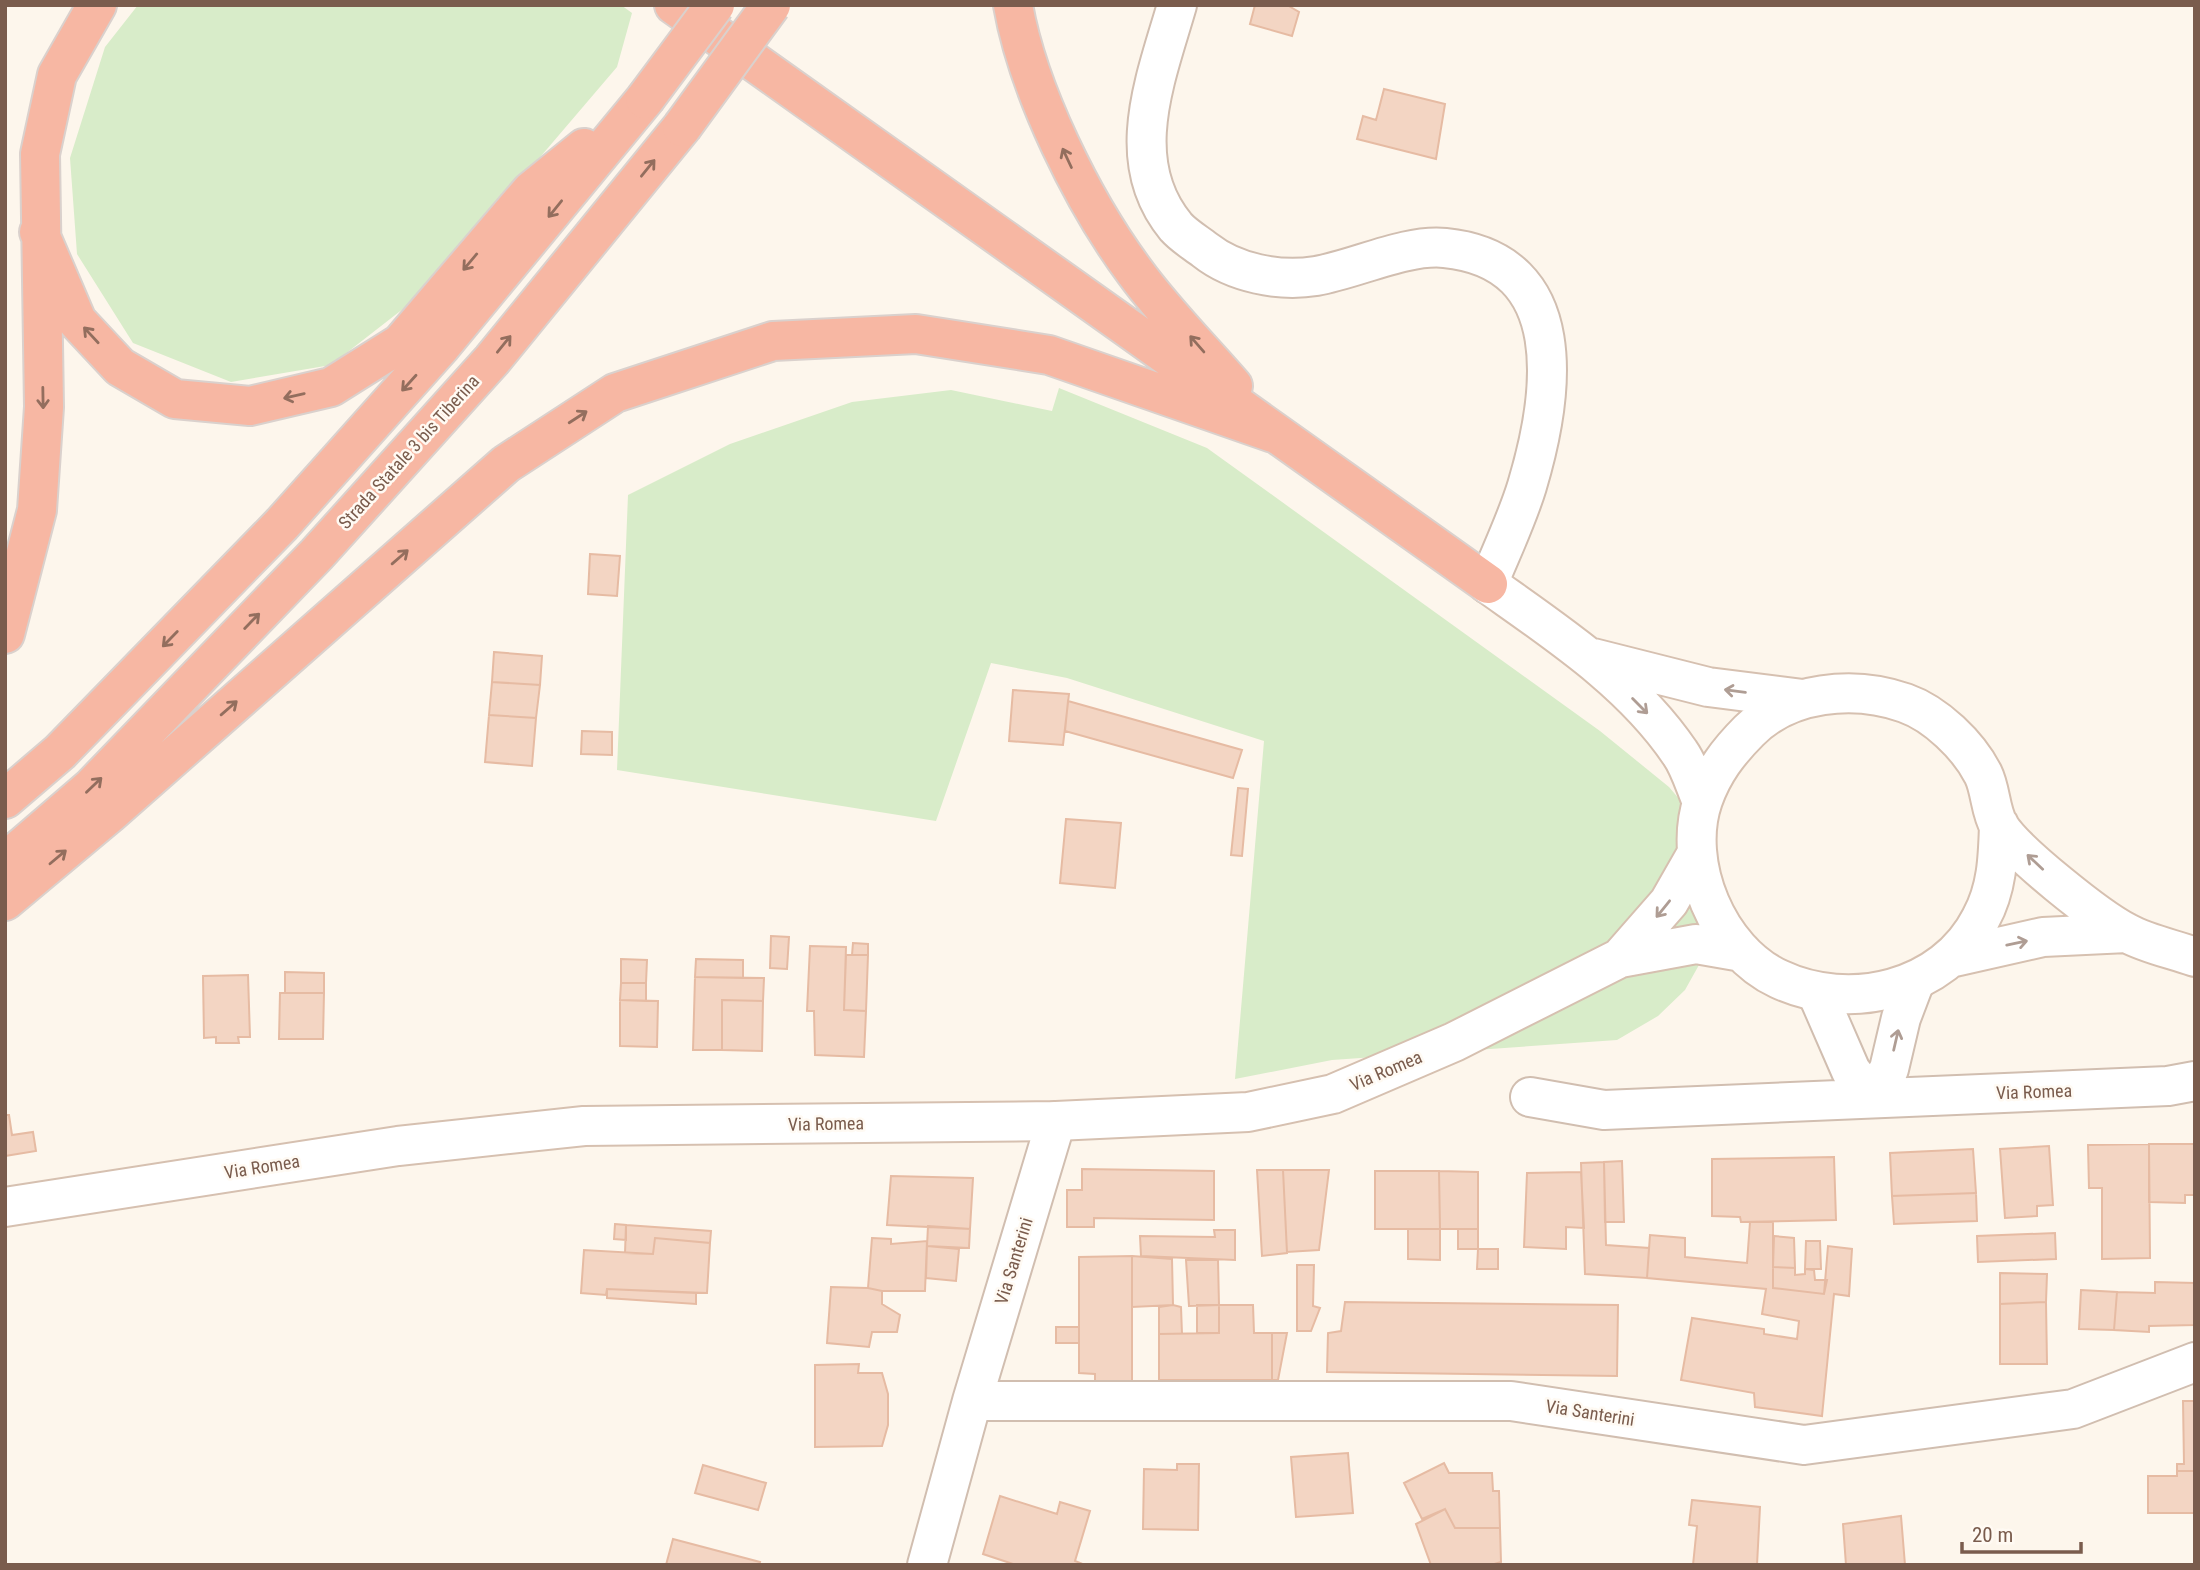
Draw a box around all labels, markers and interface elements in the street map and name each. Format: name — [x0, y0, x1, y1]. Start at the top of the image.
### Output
one-way arrow — [1060, 148, 1073, 169]
one-way arrow — [641, 160, 656, 178]
one-way arrow — [547, 199, 563, 217]
one-way arrow — [462, 252, 478, 270]
one-way arrow — [82, 327, 99, 344]
one-way arrow — [1189, 335, 1205, 353]
one-way arrow — [496, 336, 512, 354]
street label: Strada Statale 3 bis Tiberina — [334, 370, 483, 533]
one-way arrow — [400, 374, 417, 391]
one-way arrow — [36, 386, 50, 409]
one-way arrow — [283, 390, 306, 403]
one-way arrow — [568, 410, 588, 424]
one-way arrow — [391, 549, 408, 566]
one-way arrow — [244, 613, 261, 630]
one-way arrow — [162, 630, 179, 647]
one-way arrow — [1724, 684, 1747, 697]
one-way arrow — [1631, 697, 1648, 714]
one-way arrow — [220, 700, 238, 716]
one-way arrow — [85, 776, 102, 793]
one-way arrow — [48, 849, 66, 865]
one-way arrow — [2027, 853, 2044, 870]
one-way arrow — [1655, 899, 1671, 917]
one-way arrow — [2005, 935, 2028, 949]
one-way arrow — [1890, 1030, 1903, 1052]
street label: Via Romea — [1347, 1046, 1425, 1095]
street label: Via Romea — [1996, 1080, 2072, 1103]
street label: Via Romea — [788, 1112, 864, 1135]
street label: Via Romea — [223, 1150, 301, 1183]
street label: Via Santerini — [990, 1215, 1037, 1307]
street label: Via Santerini — [1544, 1395, 1636, 1430]
scale bar — [1962, 1510, 2081, 1554]
text: 20 m — [1972, 1523, 2013, 1547]

